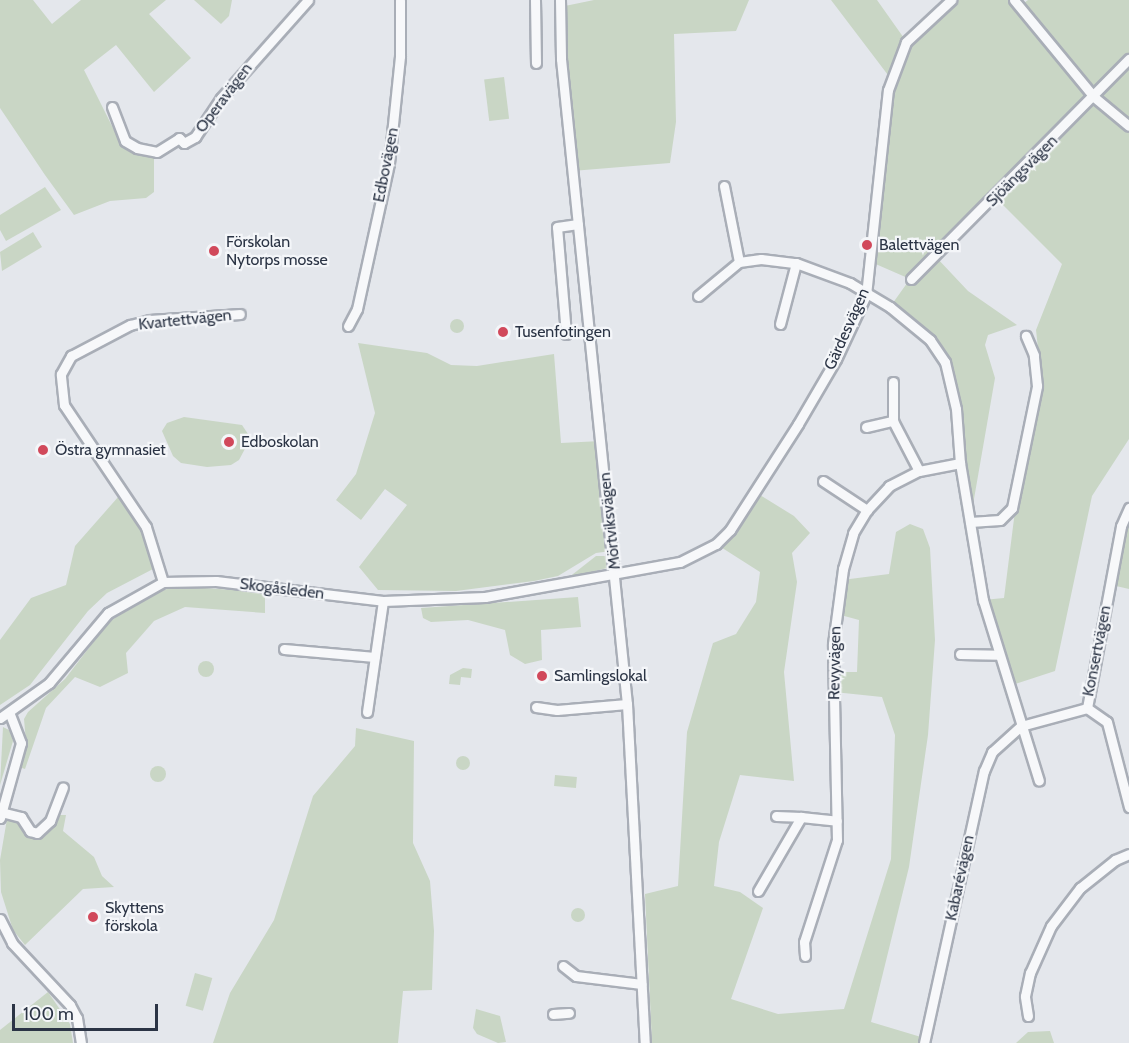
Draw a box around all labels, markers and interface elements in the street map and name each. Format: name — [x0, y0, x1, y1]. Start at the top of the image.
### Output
street label: Operavägen — [192, 59, 256, 137]
street label: Edbovägen — [369, 126, 403, 204]
street label: Sjöängsvägen — [982, 131, 1062, 211]
place label: Förskolan Nytorps mosse — [226, 232, 328, 270]
place label: Balettvägen — [879, 235, 959, 255]
marker: Balettvägen — [860, 238, 874, 252]
marker: Förskolan Nytorps mosse — [207, 244, 221, 258]
street label: Gärdesvägen — [820, 285, 874, 373]
street label: Kvartettvägen — [137, 306, 233, 334]
place label: Tusenfotingen — [515, 322, 611, 342]
marker: Tusenfotingen — [496, 325, 510, 339]
place label: Edboskolan — [241, 432, 319, 452]
marker: Edboskolan — [222, 435, 236, 449]
place label: Östra gymnasiet — [55, 440, 166, 460]
marker: Östra gymnasiet — [36, 443, 50, 457]
street label: Mörtviksvägen — [595, 471, 625, 571]
street label: Skogåsleden — [239, 574, 325, 604]
street label: Konsertvägen — [1079, 604, 1115, 698]
street label: Revyvägen — [825, 626, 845, 700]
place label: Samlingslokal — [554, 666, 647, 686]
marker: Samlingslokal — [535, 669, 549, 683]
street label: Kabarévägen — [942, 834, 978, 922]
place label: Skyttens förskola — [105, 898, 164, 936]
marker: Skyttens förskola — [86, 910, 100, 924]
scale bar — [15, 992, 160, 1030]
text: 100 m — [23, 1003, 74, 1025]

